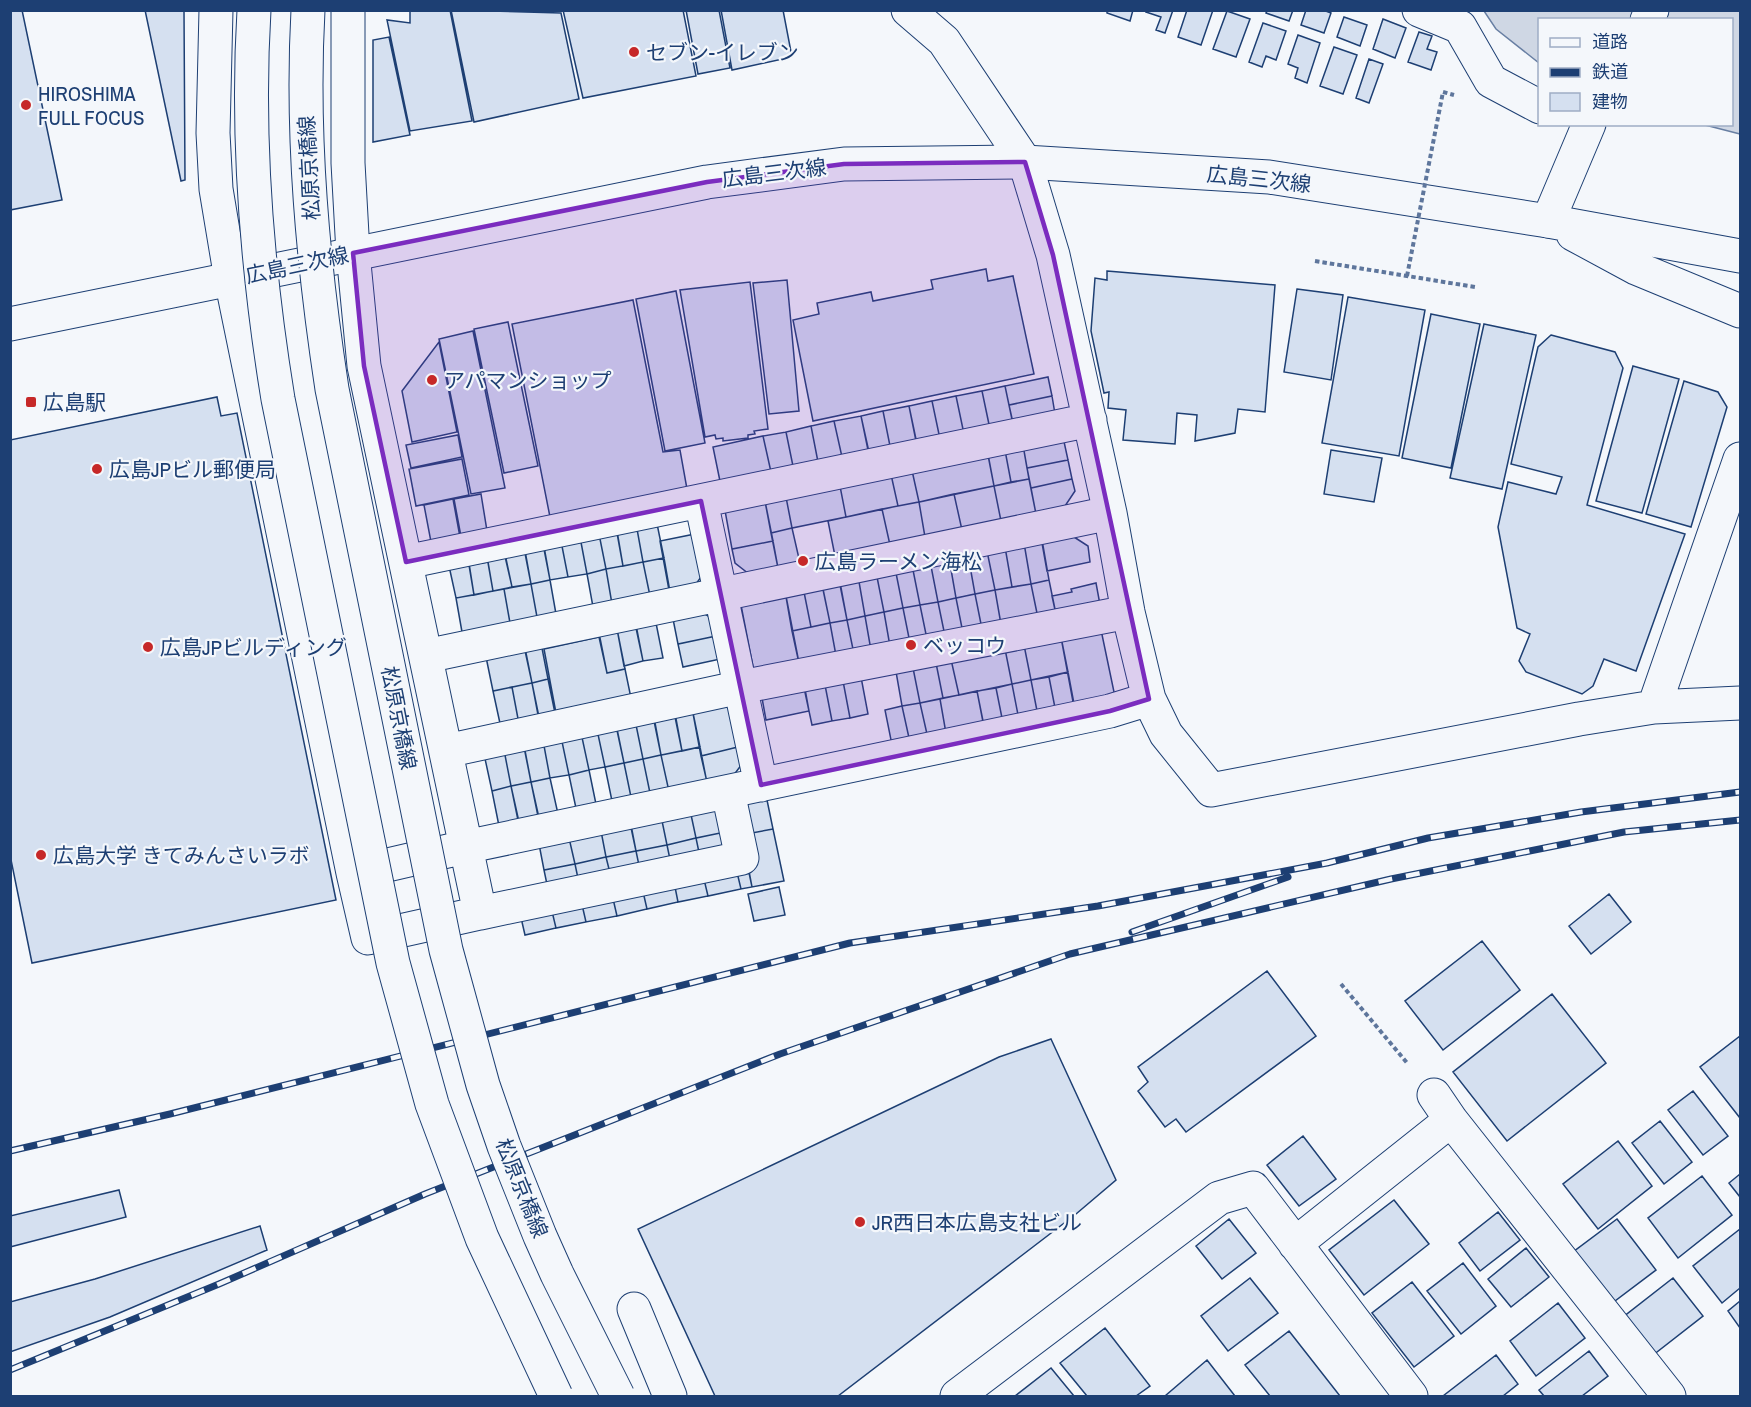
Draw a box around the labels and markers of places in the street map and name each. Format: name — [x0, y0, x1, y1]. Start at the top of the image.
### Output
place label: セブン-イレブン — [646, 38, 799, 67]
marker: セブン-イレブン — [627, 45, 641, 59]
place label: HIROSHIMA FULL FOCUS — [38, 79, 145, 132]
marker: HIROSHIMA FULL FOCUS — [19, 98, 33, 112]
place label: アパマンショップ — [444, 366, 612, 395]
marker: アパマンショップ — [425, 373, 439, 387]
place label: 広島駅 — [43, 388, 106, 417]
marker: 広島駅 — [24, 395, 38, 409]
place label: 広島JPビル郵便局 — [109, 455, 276, 484]
marker: 広島JPビル郵便局 — [90, 462, 104, 476]
place label: 広島ラーメン海松 — [815, 547, 982, 576]
marker: 広島ラーメン海松 — [796, 554, 810, 568]
place label: ベッコウ — [923, 631, 1006, 660]
place label: 広島JPビルディング — [160, 633, 347, 662]
marker: ベッコウ — [904, 638, 918, 652]
marker: 広島JPビルディング — [141, 640, 155, 654]
place label: 広島大学 きてみんさいラボ — [53, 841, 310, 870]
marker: 広島大学 きてみんさいラボ — [34, 848, 48, 862]
place label: JR西日本広島支社ビル — [872, 1208, 1082, 1237]
marker: JR西日本広島支社ビル — [853, 1215, 867, 1229]

